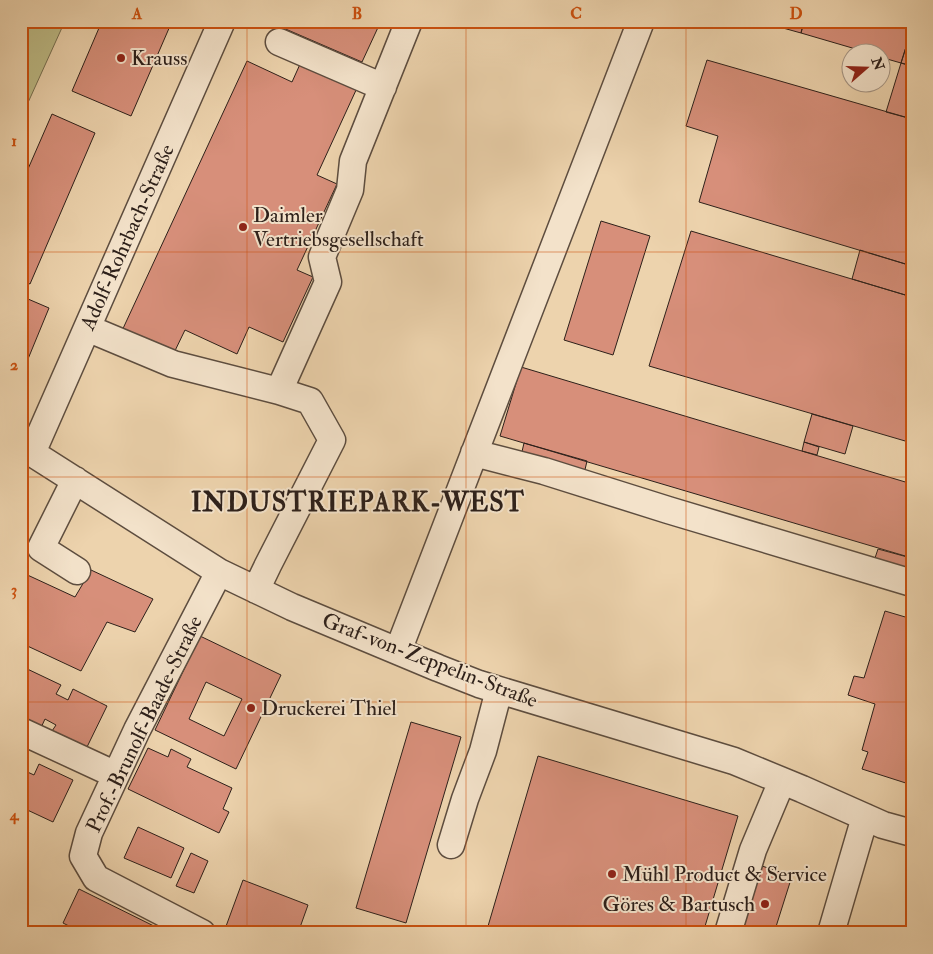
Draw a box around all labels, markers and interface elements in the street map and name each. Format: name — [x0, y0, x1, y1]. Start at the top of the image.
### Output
text: A — [131, 4, 143, 24]
text: B — [352, 4, 362, 24]
text: C — [570, 4, 582, 24]
text: D — [789, 4, 803, 24]
north arrow — [840, 42, 890, 92]
place label: Krauss — [131, 45, 187, 72]
marker: Krauss — [115, 52, 127, 64]
text: N — [867, 54, 888, 73]
text: 1 — [11, 131, 17, 151]
street label: Adolf-Rohrbach-Straße — [74, 140, 181, 335]
place label: Daimler Vertriebsgesellschaft — [253, 202, 424, 253]
marker: Daimler Vertriebsgesellschaft — [237, 221, 249, 233]
text: 2 — [10, 355, 18, 375]
district label: INDUSTRIEPARK-WEST — [191, 487, 525, 519]
text: 3 — [11, 580, 17, 600]
street label: Graf-von-Zeppelin-Straße — [318, 607, 542, 714]
street label: Prof.-Brunolf-Baade-Straße — [80, 611, 209, 837]
place label: Druckerei Thiel — [261, 695, 397, 722]
marker: Druckerei Thiel — [245, 702, 257, 714]
text: 4 — [9, 805, 20, 825]
place label: Mühl Product & Service — [622, 861, 827, 888]
marker: Mühl Product & Service — [606, 868, 618, 880]
place label: Göres & Bartusch — [603, 891, 755, 918]
marker: Göres & Bartusch — [759, 898, 771, 910]

